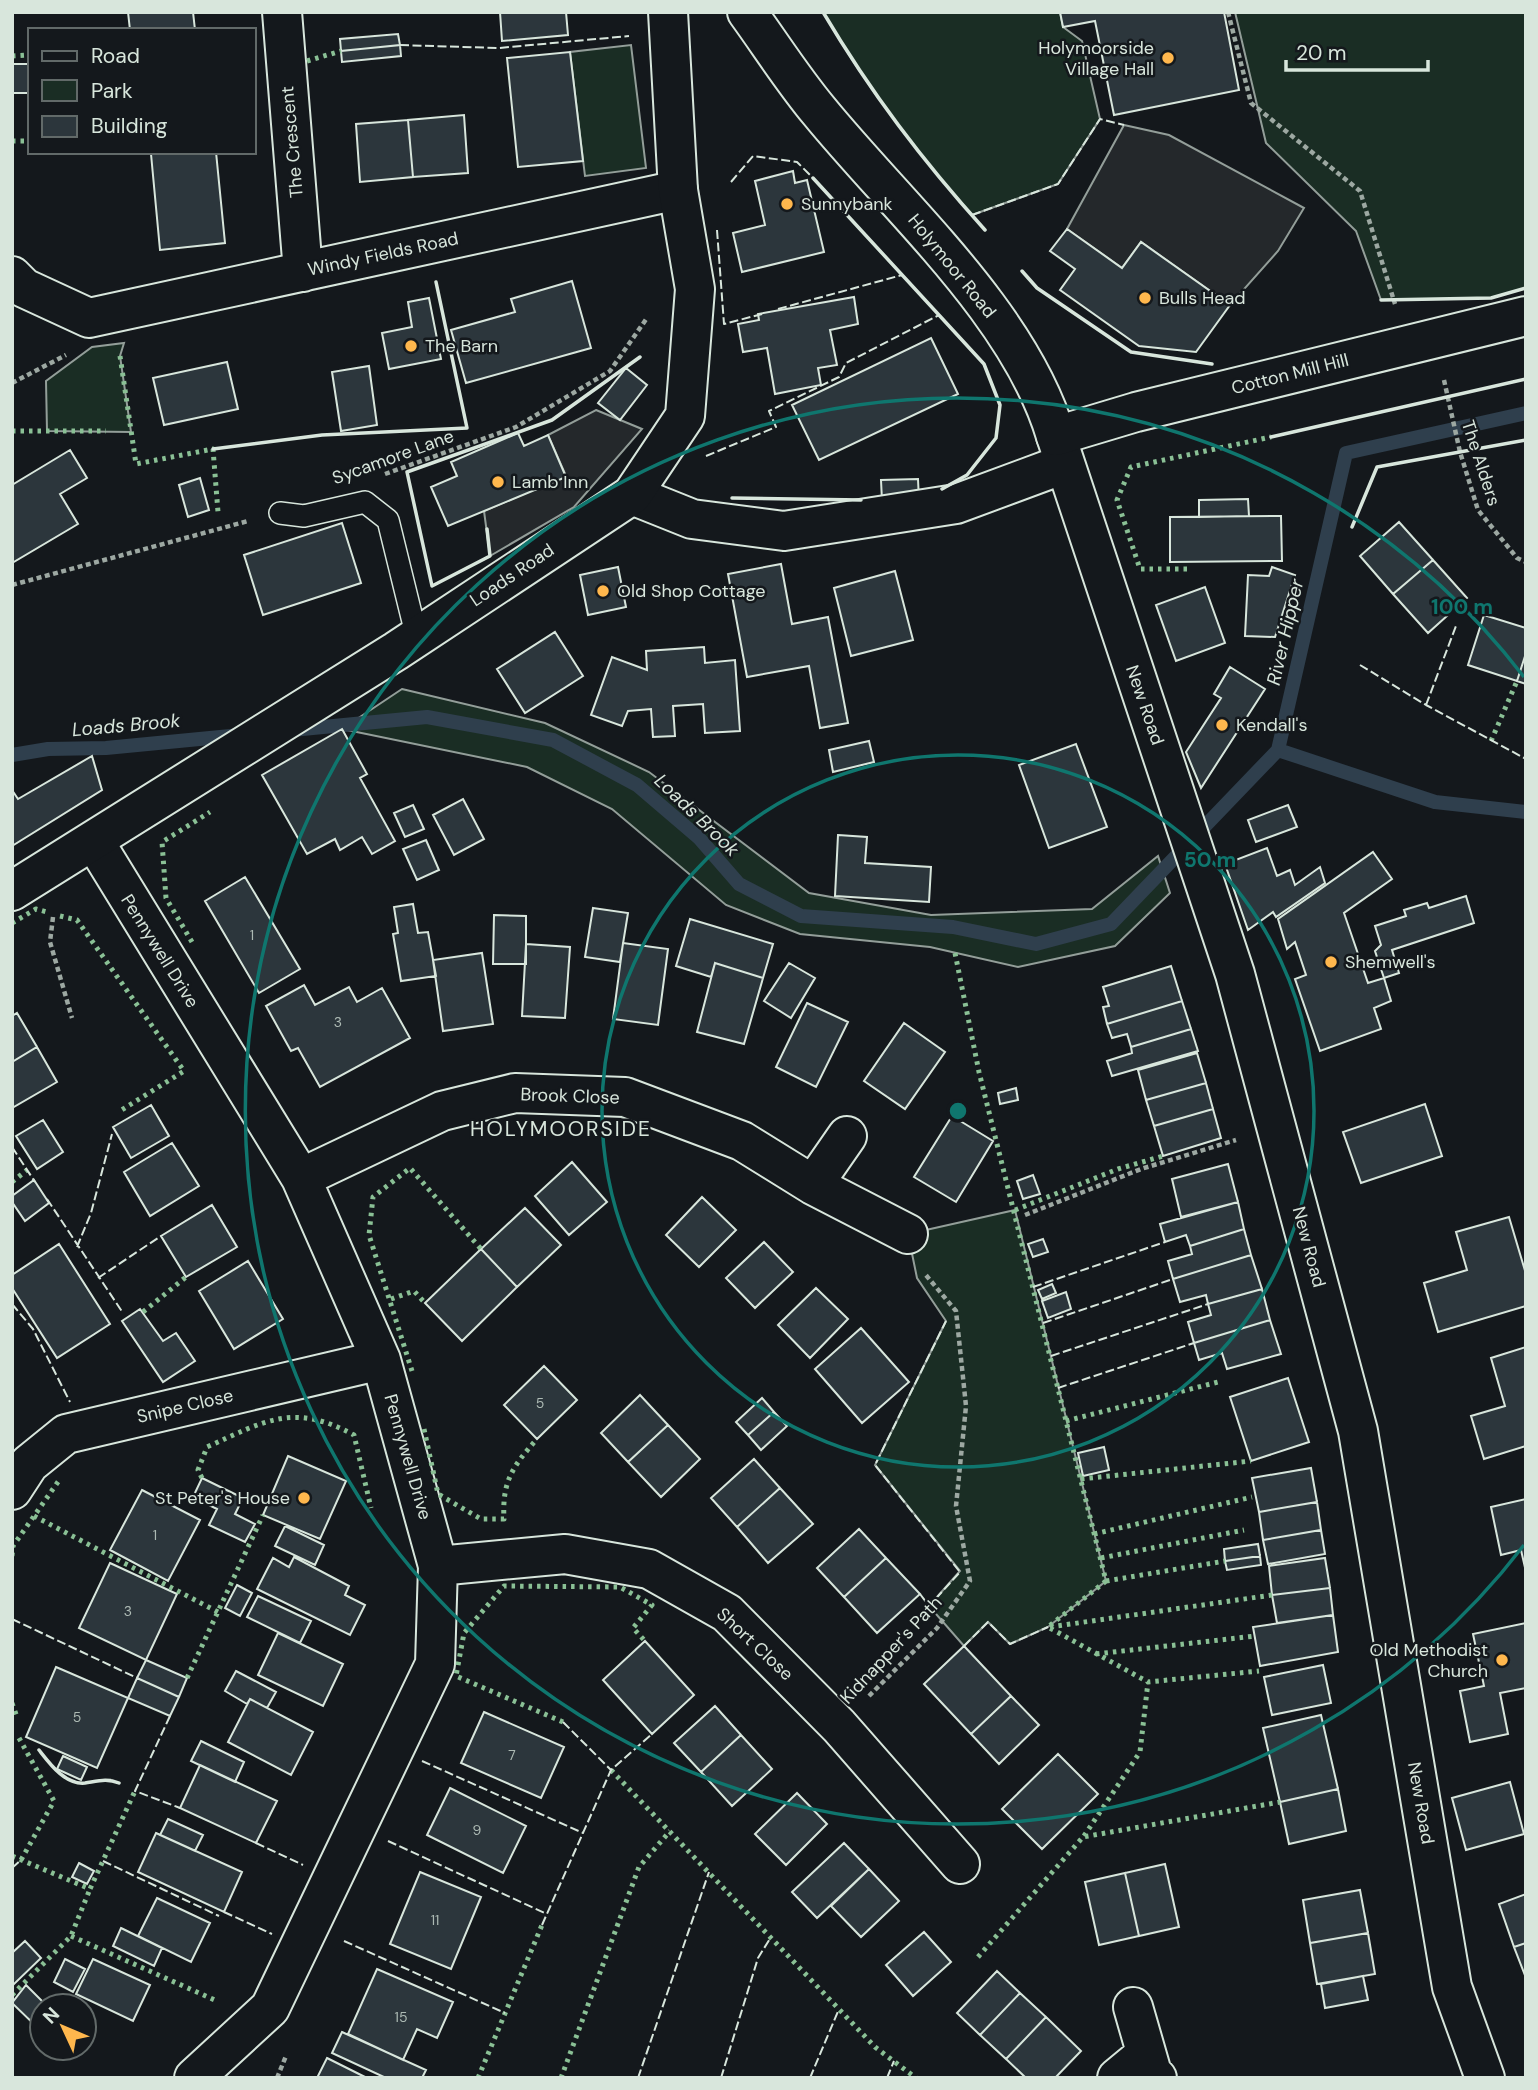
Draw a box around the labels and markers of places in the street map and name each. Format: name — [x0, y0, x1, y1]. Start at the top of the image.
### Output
place label: Holymoorside Village Hall — [1038, 36, 1154, 81]
marker: Holymoorside Village Hall — [1160, 50, 1176, 66]
place label: Sunnybank — [801, 192, 893, 216]
marker: Sunnybank — [779, 196, 795, 212]
place label: Bulls Head — [1159, 286, 1246, 310]
marker: Bulls Head — [1137, 290, 1153, 306]
place label: The Barn — [425, 334, 498, 358]
marker: The Barn — [403, 338, 419, 354]
place label: Lamb Inn — [512, 470, 588, 494]
marker: Lamb Inn — [490, 474, 506, 490]
place label: Old Shop Cottage — [617, 579, 766, 603]
marker: Old Shop Cottage — [595, 583, 611, 599]
place label: Kendall's — [1236, 713, 1307, 737]
marker: Kendall's — [1214, 717, 1230, 733]
place label: Shemwell's — [1345, 950, 1436, 974]
marker: Shemwell's — [1323, 954, 1339, 970]
centre of rings — [946, 1099, 970, 1123]
place label: St Peter's House — [155, 1486, 290, 1510]
marker: St Peter's House — [296, 1490, 312, 1506]
place label: Old Methodist Church — [1370, 1638, 1488, 1683]
marker: Old Methodist Church — [1494, 1652, 1510, 1668]

